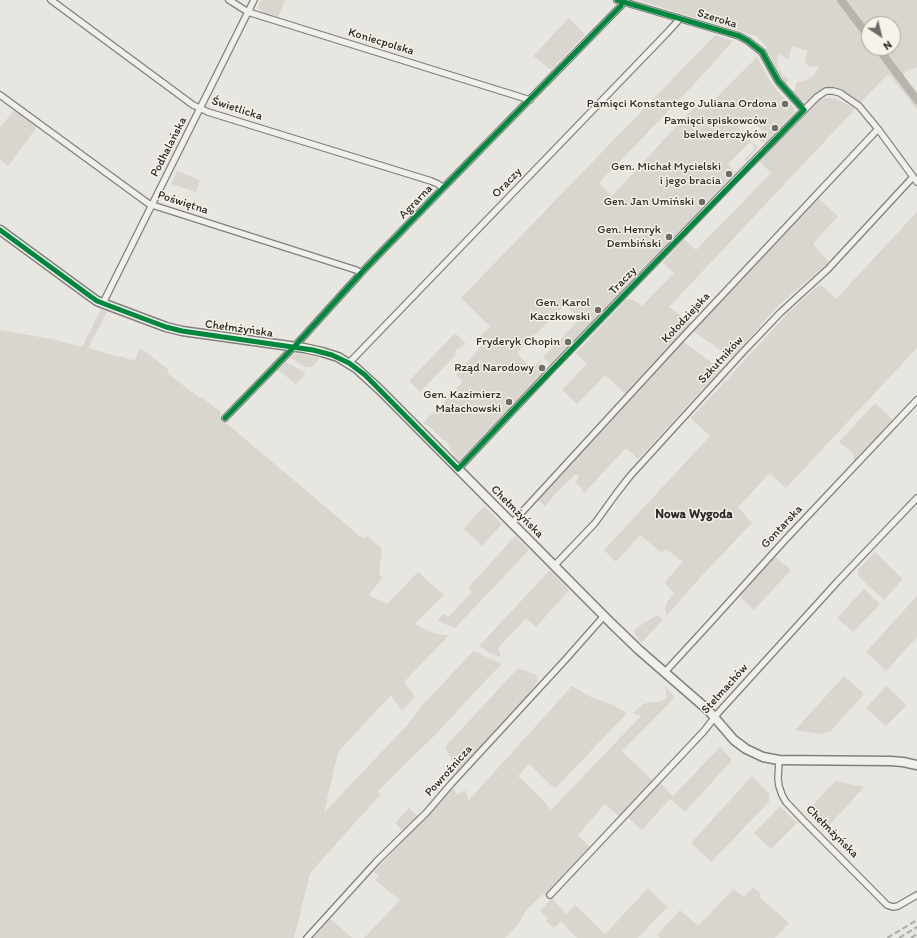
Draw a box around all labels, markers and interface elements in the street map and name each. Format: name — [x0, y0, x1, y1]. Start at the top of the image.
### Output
street label: Szeroka — [695, 6, 739, 32]
north arrow — [861, 16, 901, 56]
street label: Koniecpolska — [346, 25, 416, 59]
text: N — [881, 38, 894, 53]
street label: Świetlicka — [210, 94, 264, 124]
place label: Pamięci Konstantego Juliana Ordona — [587, 97, 777, 111]
marker: Pamięci Konstantego Juliana Ordona — [780, 99, 790, 109]
place label: Pamięci spiskowców belwederczyków — [664, 114, 767, 142]
street label: Podhalańska — [148, 115, 190, 179]
marker: Pamięci spiskowców belwederczyków — [770, 123, 780, 133]
place label: Gen. Michał Mycielski i jego bracia — [611, 160, 721, 188]
street label: Oraczy — [489, 165, 525, 201]
marker: Gen. Michał Mycielski i jego bracia — [724, 169, 734, 179]
street label: Agrarna — [396, 182, 436, 222]
street label: Poświętna — [156, 188, 210, 218]
place label: Gen. Jan Umiński — [604, 195, 694, 209]
marker: Gen. Jan Umiński — [697, 197, 707, 207]
place label: Gen. Henryk Dembiński — [597, 223, 661, 251]
marker: Gen. Henryk Dembiński — [664, 232, 674, 242]
street label: Traczy — [606, 264, 640, 298]
street label: Kołodziejska — [659, 290, 713, 346]
place label: Gen. Karol Kaczkowski — [530, 296, 590, 324]
marker: Gen. Karol Kaczkowski — [593, 305, 603, 315]
street label: Chełmżyńska — [204, 317, 274, 341]
street label: Szkutników — [695, 333, 747, 387]
place label: Fryderyk Chopin — [476, 335, 560, 349]
marker: Fryderyk Chopin — [563, 337, 573, 347]
place label: Rząd Narodowy — [454, 361, 534, 375]
marker: Rząd Narodowy — [537, 363, 547, 373]
place label: Gen. Kazimierz Małachowski — [423, 388, 501, 416]
marker: Gen. Kazimierz Małachowski — [504, 397, 514, 407]
street label: Chełmżyńska — [488, 483, 546, 541]
street label: Gontarska — [758, 502, 806, 552]
district label: Nowa Wygoda — [655, 507, 733, 523]
street label: Stelmachów — [699, 661, 751, 717]
street label: Powroźnicza — [422, 742, 476, 800]
street label: Chełmżyńska — [803, 803, 861, 861]

